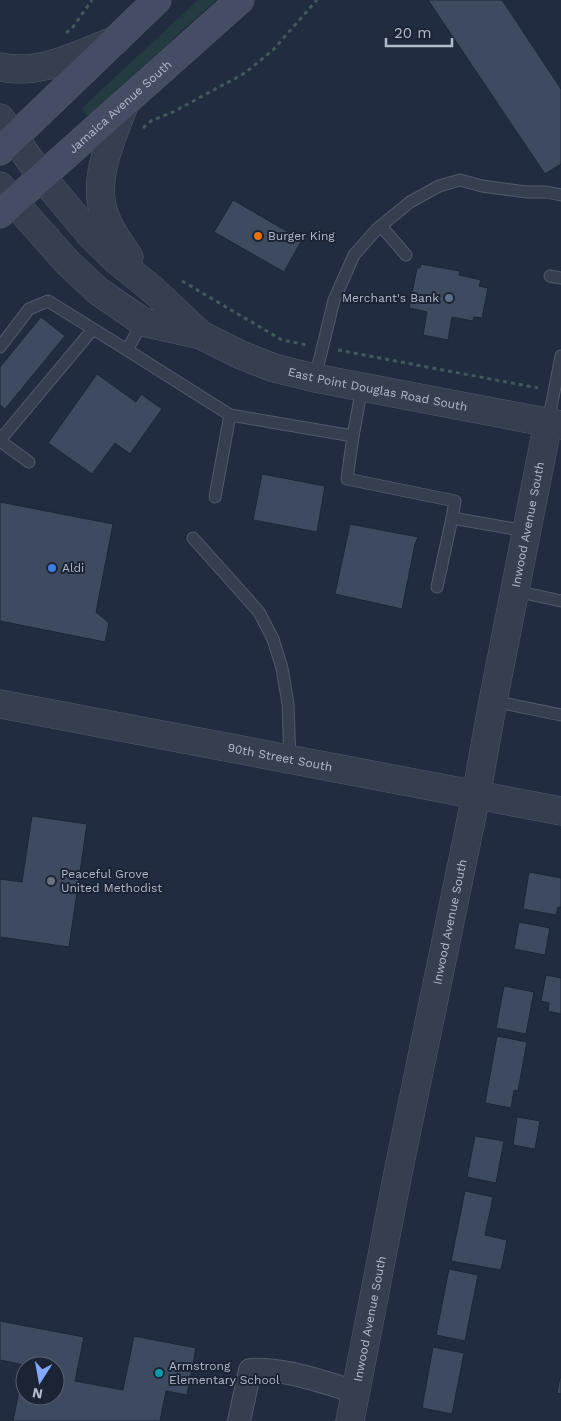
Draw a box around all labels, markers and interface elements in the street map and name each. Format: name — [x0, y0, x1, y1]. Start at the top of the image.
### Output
scale bar — [386, 15, 452, 47]
text: 20 m — [394, 24, 432, 42]
street label: Jamaica Avenue South — [66, 57, 174, 156]
place label: Burger King — [268, 229, 335, 243]
marker: Burger King — [252, 230, 264, 242]
place label: Merchant's Bank — [342, 291, 439, 305]
marker: Merchant's Bank — [443, 292, 455, 304]
street label: East Point Douglas Road South — [287, 365, 469, 414]
street label: Inwood Avenue South — [509, 461, 547, 588]
place label: Aldi — [62, 561, 84, 575]
marker: Aldi — [46, 562, 58, 574]
street label: 90th Street South — [226, 741, 334, 774]
street label: Inwood Avenue South — [430, 858, 470, 986]
place label: Peaceful Grove United Methodist — [61, 867, 162, 895]
marker: Peaceful Grove United Methodist — [45, 875, 57, 887]
street label: Inwood Avenue South — [351, 1255, 389, 1383]
north arrow — [15, 1356, 65, 1406]
place label: Armstrong Elementary School — [169, 1359, 280, 1387]
marker: Armstrong Elementary School — [153, 1367, 165, 1379]
text: N — [31, 1385, 44, 1403]

